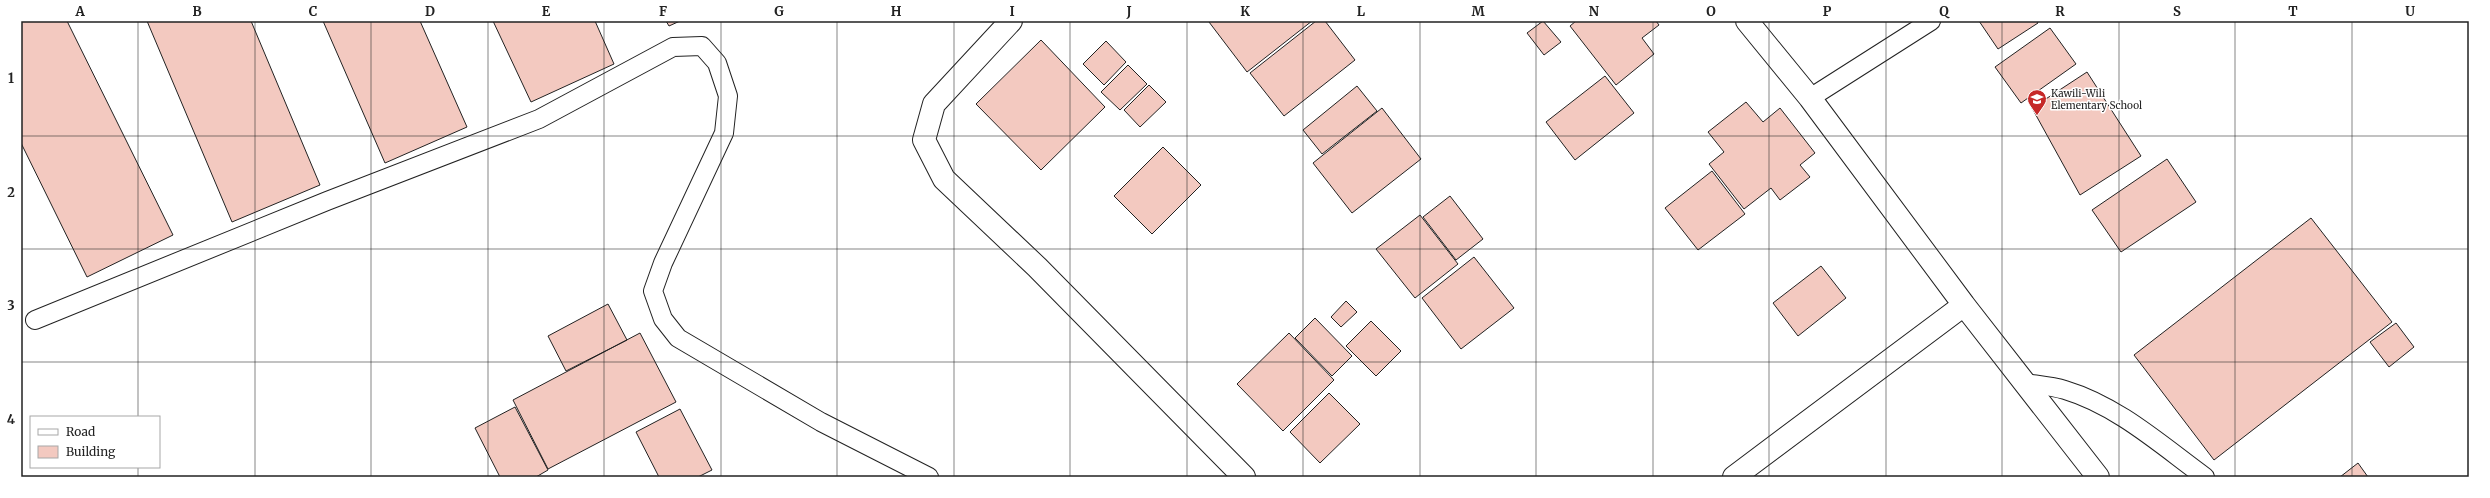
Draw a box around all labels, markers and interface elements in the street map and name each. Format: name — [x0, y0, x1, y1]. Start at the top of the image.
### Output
text: A — [74, 3, 85, 20]
text: B — [192, 3, 202, 20]
text: C — [309, 3, 318, 20]
text: D — [425, 3, 435, 20]
text: E — [542, 3, 551, 20]
text: F — [659, 3, 667, 20]
text: G — [774, 3, 784, 20]
text: H — [891, 3, 902, 20]
text: I — [1009, 3, 1015, 20]
text: J — [1125, 3, 1132, 20]
text: K — [1240, 3, 1250, 20]
text: L — [1357, 3, 1366, 20]
text: M — [1471, 3, 1485, 20]
text: N — [1589, 3, 1600, 20]
text: O — [1706, 3, 1716, 20]
text: P — [1823, 3, 1832, 20]
text: Q — [1939, 3, 1950, 20]
text: R — [2055, 3, 2065, 20]
text: S — [2173, 3, 2181, 20]
text: T — [2288, 3, 2298, 20]
text: U — [2405, 3, 2415, 20]
text: 1 — [8, 70, 14, 87]
place label: Kawili-Wili Elementary School — [2051, 87, 2142, 112]
school or university icon: Kawili-Wili Elementary School — [2026, 88, 2048, 116]
text: 2 — [7, 184, 15, 201]
text: 3 — [7, 297, 15, 314]
text: 4 — [7, 411, 16, 428]
legend — [30, 416, 160, 468]
text: Road — [66, 424, 95, 439]
text: Building — [66, 444, 116, 459]

